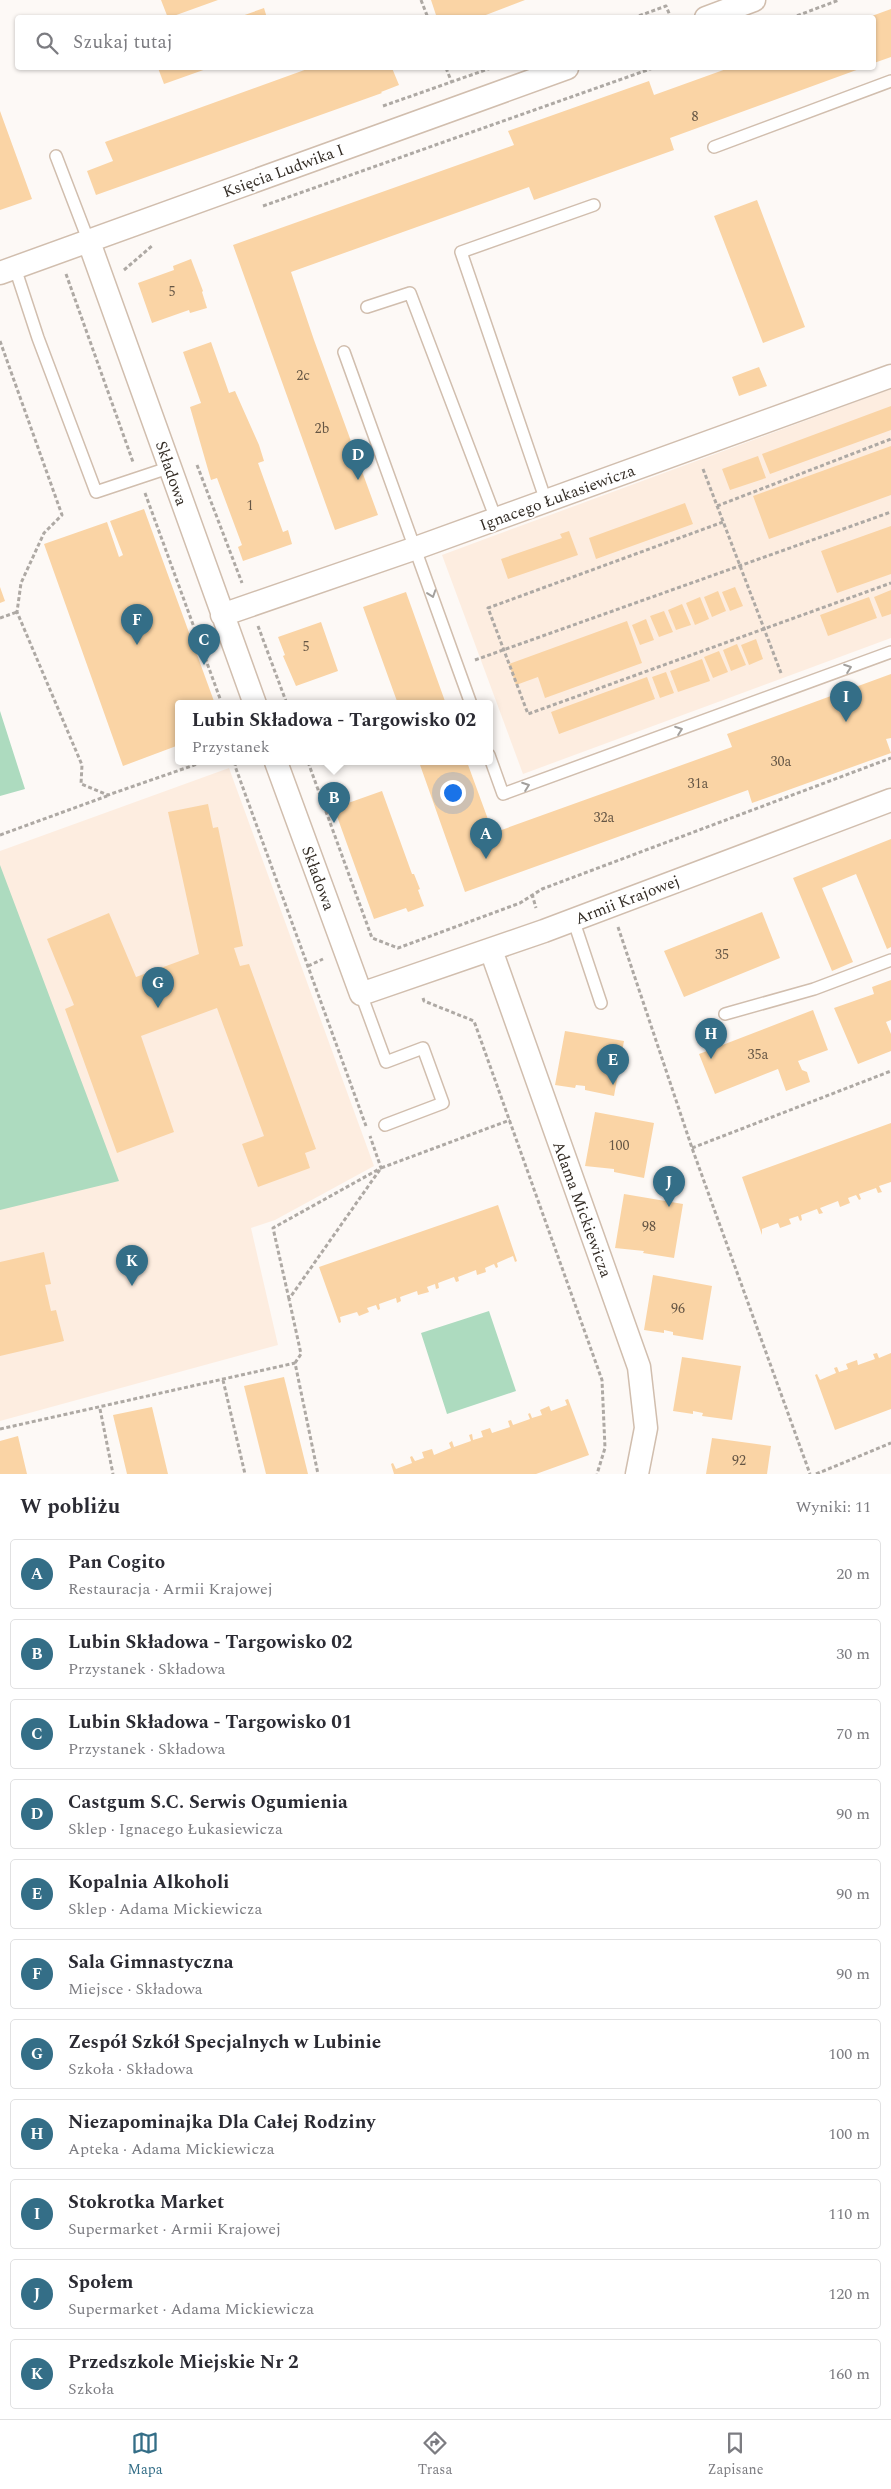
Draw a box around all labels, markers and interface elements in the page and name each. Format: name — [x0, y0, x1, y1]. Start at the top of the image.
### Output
search box — [15, 15, 876, 70]
text: Szukaj tutaj — [73, 28, 173, 57]
icon: search — [33, 29, 61, 57]
house number: 8 — [692, 106, 699, 127]
street label: Księcia Ludwika I — [219, 138, 347, 204]
house number: 5 — [169, 281, 176, 302]
house number: 2c — [296, 365, 310, 386]
house number: 2b — [315, 418, 330, 439]
street label: Składowa — [149, 438, 193, 509]
pin: D — [342, 439, 374, 480]
street label: Ignacego Łukasiewicza — [476, 459, 639, 537]
house number: 1 — [247, 495, 254, 516]
one-way arrow — [426, 589, 436, 598]
pin: F — [121, 604, 153, 645]
pin: C — [188, 624, 220, 665]
house number: 5 — [303, 636, 310, 657]
one-way arrow — [843, 664, 851, 674]
pin: I — [830, 681, 862, 722]
popup — [175, 700, 493, 765]
text: Lubin Składowa - Targowisko 02 — [192, 706, 476, 735]
one-way arrow — [674, 726, 682, 736]
text: Przystanek — [192, 735, 270, 759]
house number: 30a — [771, 751, 792, 772]
house number: 31a — [688, 773, 709, 794]
your location — [440, 780, 466, 806]
pin: B — [318, 782, 350, 823]
one-way arrow — [521, 782, 530, 792]
house number: 32a — [594, 807, 615, 828]
pin: A — [470, 818, 502, 859]
street label: Składowa — [295, 843, 341, 914]
street label: Armii Krajowej — [572, 869, 683, 931]
house number: 35 — [715, 944, 729, 965]
pin: G — [142, 967, 174, 1008]
pin: H — [695, 1018, 727, 1059]
pin: E — [597, 1044, 629, 1085]
house number: 35a — [748, 1044, 769, 1065]
house number: 100 — [609, 1135, 630, 1156]
street label: Adama Mickiewicza — [546, 1138, 618, 1281]
pin: J — [653, 1166, 685, 1207]
house number: 98 — [642, 1216, 656, 1237]
pin: K — [116, 1245, 148, 1286]
house number: 96 — [671, 1298, 685, 1319]
house number: 92 — [732, 1450, 746, 1471]
text: W pobliżu — [20, 1491, 120, 1523]
text: Wyniki: 11 — [796, 1495, 871, 1519]
text: Pan Cogito — [68, 1548, 165, 1577]
text: A — [31, 1562, 43, 1586]
text: 20 m — [836, 1562, 870, 1586]
text: Restauracja · Armii Krajowej — [68, 1577, 273, 1601]
text: Lubin Składowa - Targowisko 02 — [68, 1628, 353, 1657]
text: B — [31, 1642, 43, 1666]
text: 30 m — [836, 1642, 870, 1666]
text: Przystanek · Składowa — [68, 1657, 225, 1681]
text: Lubin Składowa - Targowisko 01 — [68, 1708, 353, 1737]
text: C — [31, 1722, 43, 1746]
text: 70 m — [836, 1722, 870, 1746]
text: Przystanek · Składowa — [68, 1737, 225, 1761]
text: Castgum S.C. Serwis Ogumienia — [68, 1788, 348, 1817]
text: D — [31, 1802, 43, 1826]
text: 90 m — [836, 1802, 870, 1826]
text: Sklep · Ignacego Łukasiewicza — [68, 1817, 283, 1841]
text: Kopalnia Alkoholi — [68, 1868, 229, 1897]
text: E — [32, 1882, 42, 1906]
text: 90 m — [836, 1882, 870, 1906]
text: Sklep · Adama Mickiewicza — [68, 1897, 262, 1921]
text: Sala Gimnastyczna — [68, 1948, 234, 1977]
text: F — [32, 1962, 42, 1986]
text: 90 m — [836, 1962, 870, 1986]
text: Miejsce · Składowa — [68, 1977, 203, 2001]
text: Zespół Szkół Specjalnych w Lubinie — [68, 2028, 381, 2057]
text: G — [31, 2042, 43, 2066]
text: 100 m — [828, 2042, 870, 2066]
text: Szkoła · Składowa — [68, 2057, 193, 2081]
text: Niezapominajka Dla Całej Rodziny — [68, 2108, 375, 2137]
text: H — [30, 2122, 44, 2146]
text: 100 m — [828, 2122, 870, 2146]
text: Apteka · Adama Mickiewicza — [68, 2137, 275, 2161]
text: Stokrotka Market — [68, 2188, 224, 2217]
text: I — [34, 2202, 40, 2226]
text: 110 m — [828, 2202, 870, 2226]
text: Supermarket · Armii Krajowej — [68, 2217, 281, 2241]
text: Społem — [68, 2268, 133, 2297]
text: J — [34, 2282, 40, 2306]
text: 120 m — [828, 2282, 870, 2306]
text: Supermarket · Adama Mickiewicza — [68, 2297, 314, 2321]
text: Przedszkole Miejskie Nr 2 — [68, 2348, 299, 2377]
text: K — [31, 2362, 43, 2386]
text: 160 m — [828, 2362, 870, 2386]
text: Szkoła — [68, 2377, 114, 2401]
tab: Mapa — [128, 2429, 163, 2480]
tab: Trasa — [418, 2429, 452, 2480]
tab: Zapisane — [707, 2429, 763, 2480]

